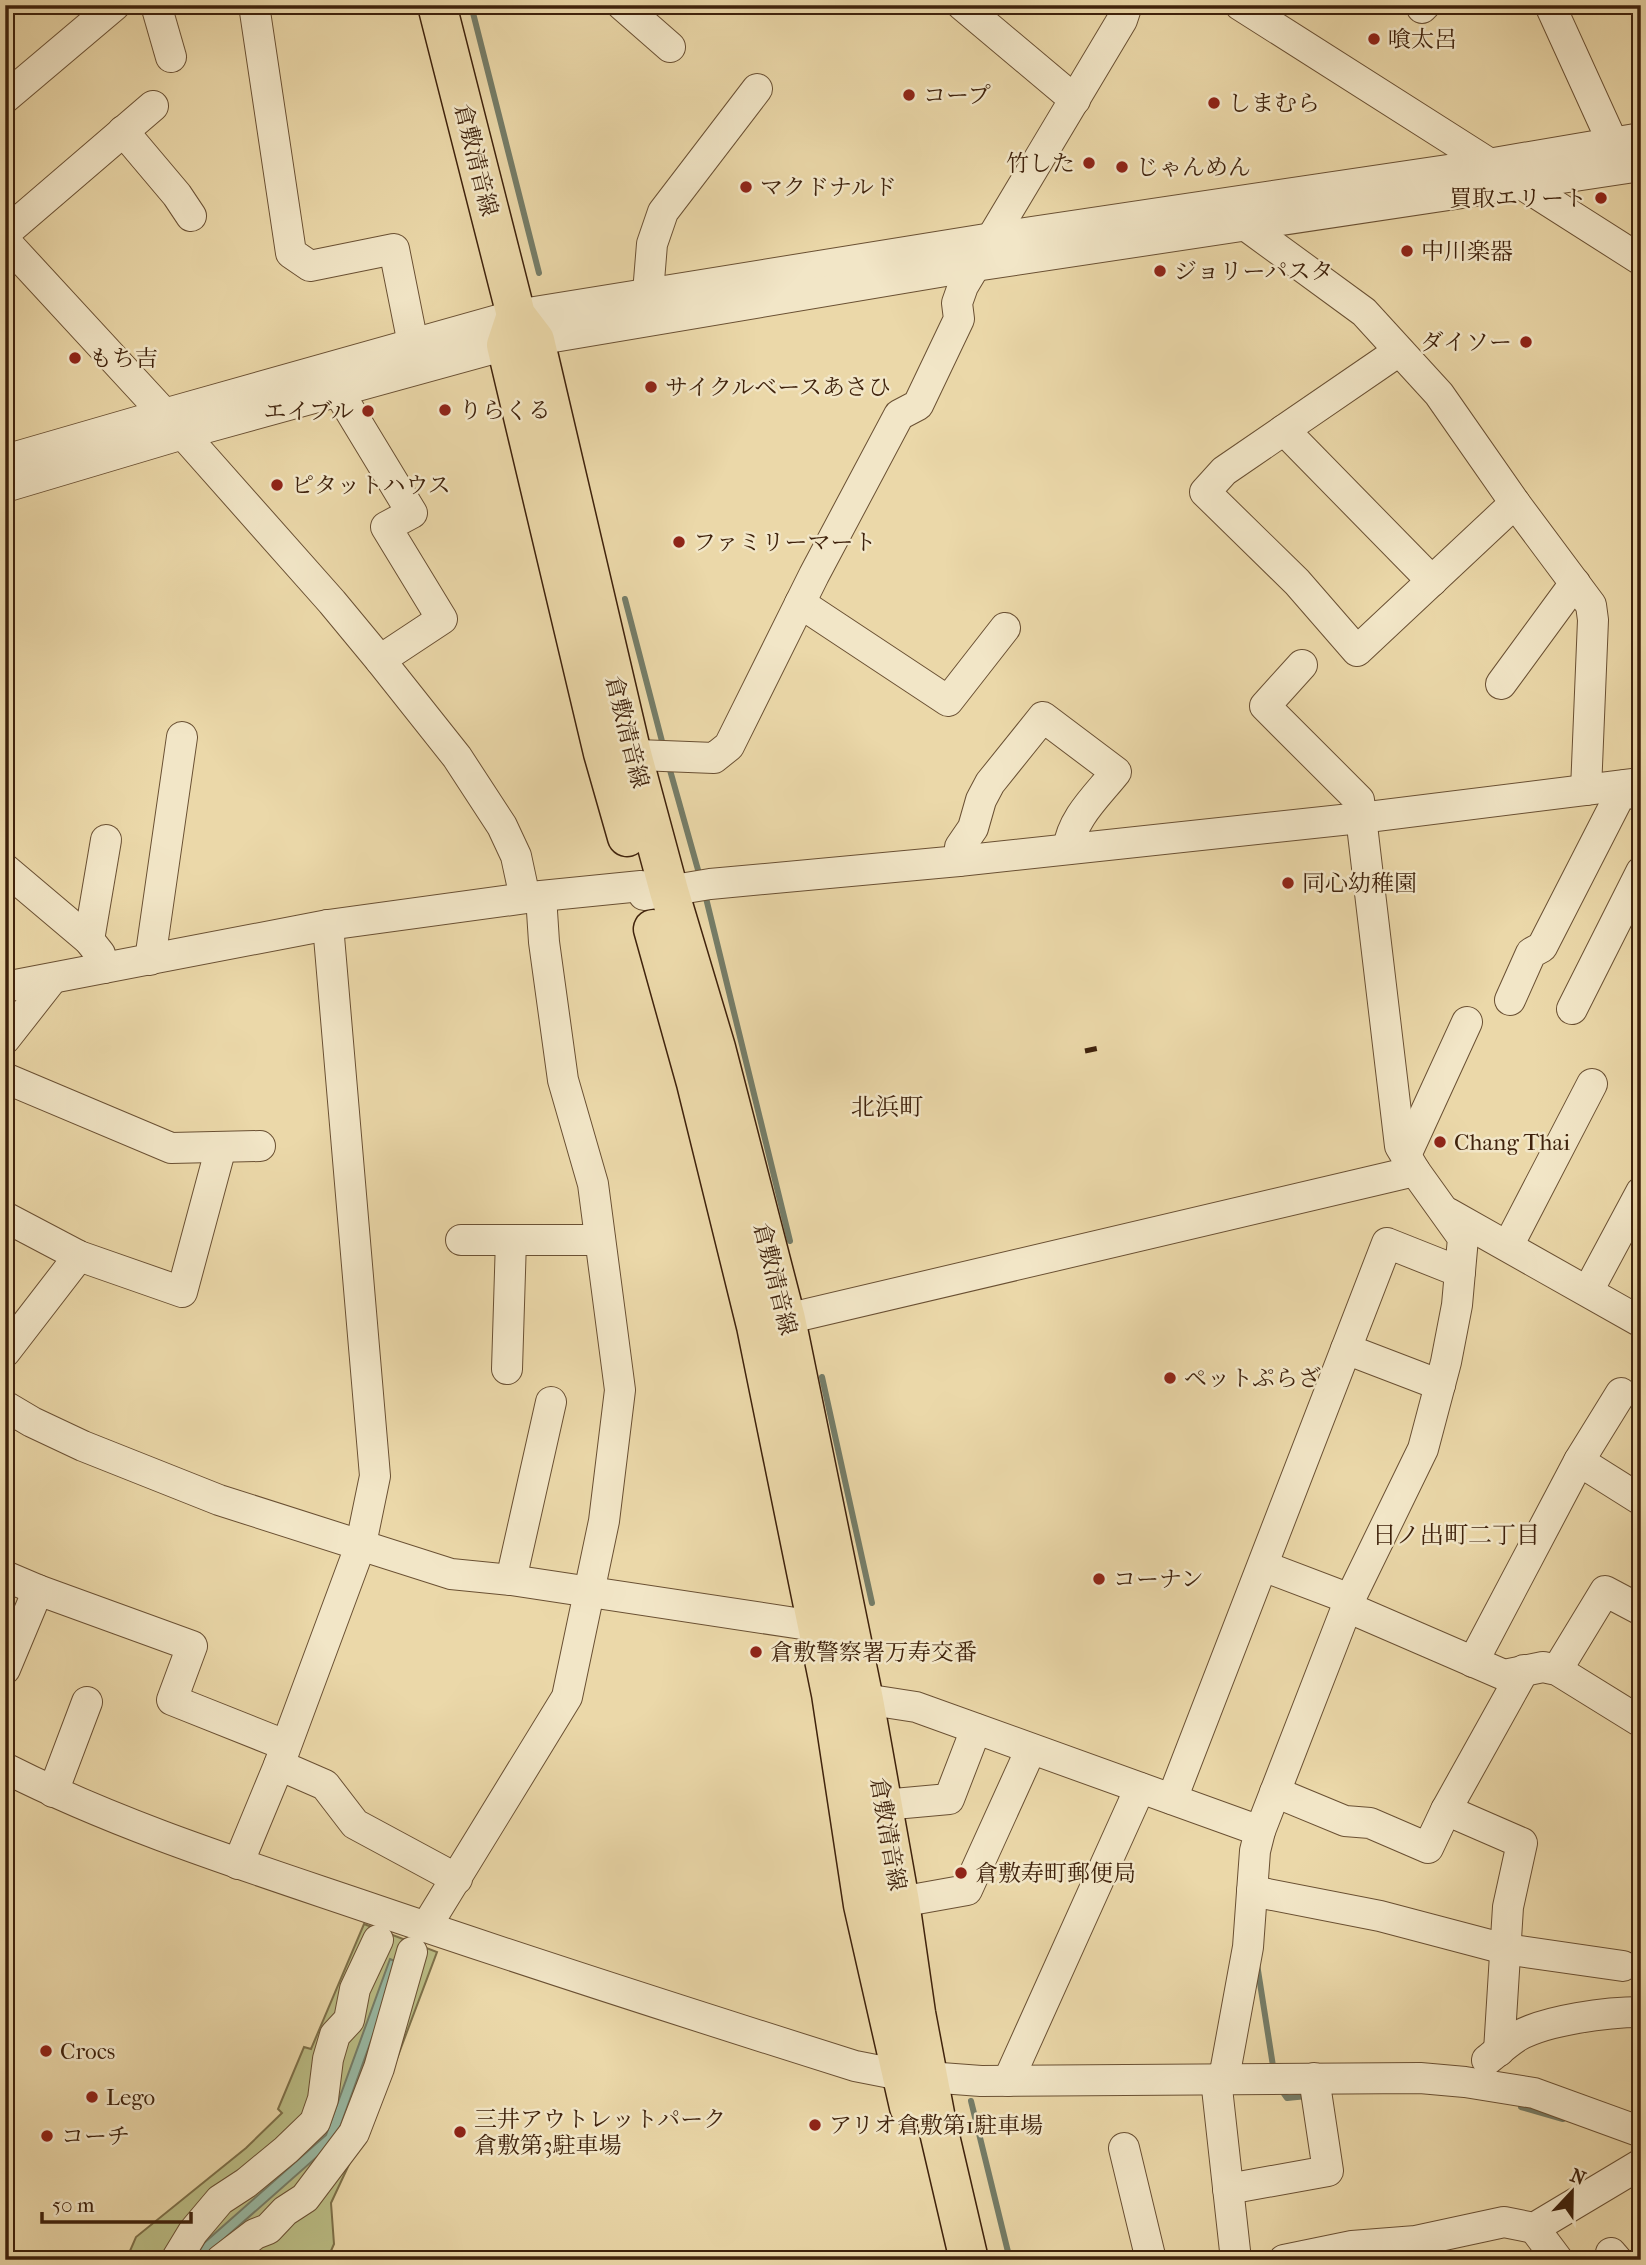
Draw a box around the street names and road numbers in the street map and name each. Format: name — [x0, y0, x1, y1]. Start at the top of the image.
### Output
street label: 倉敷清音線 — [449, 101, 503, 219]
street label: 倉敷清音線 — [600, 673, 654, 791]
street label: 倉敷清音線 — [748, 1220, 802, 1338]
street label: 倉敷清音線 — [865, 1775, 911, 1893]

